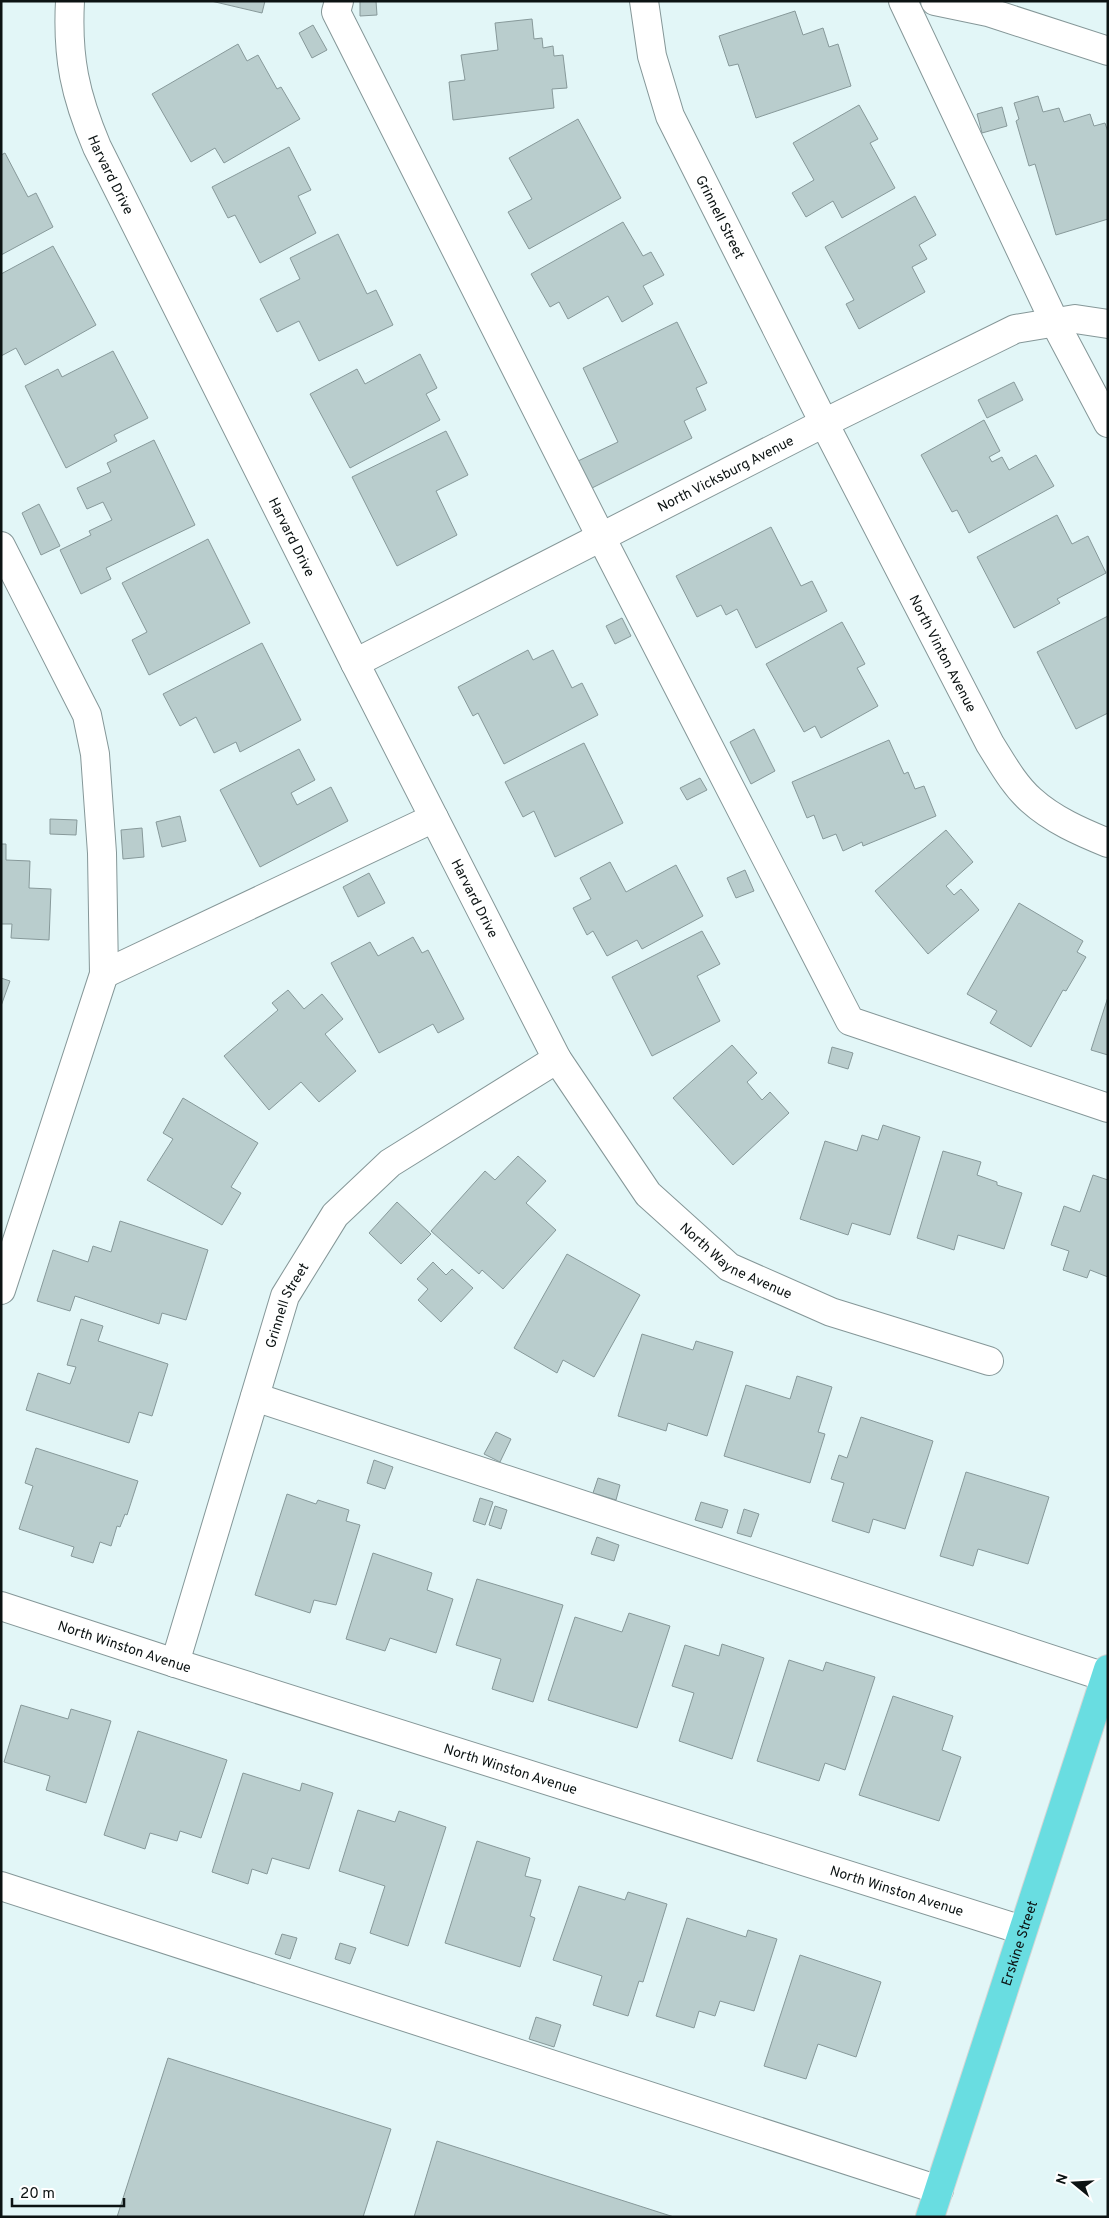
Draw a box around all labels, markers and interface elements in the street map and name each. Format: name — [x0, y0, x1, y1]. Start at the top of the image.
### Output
street label: Harvard Drive — [83, 133, 136, 218]
street label: Grinnell Street — [691, 173, 747, 262]
street label: North Vicksburg Avenue — [655, 433, 797, 517]
street label: Harvard Drive — [264, 495, 318, 580]
street label: North Vinton Avenue — [904, 592, 979, 716]
street label: Harvard Drive — [446, 857, 501, 941]
street label: North Wayne Avenue — [676, 1220, 794, 1304]
street label: Grinnell Street — [263, 1260, 313, 1351]
street label: North Winston Avenue — [55, 1618, 193, 1678]
street label: North Winston Avenue — [441, 1741, 579, 1799]
street label: North Winston Avenue — [827, 1863, 965, 1921]
street label: Erskine Street — [999, 1899, 1042, 1988]
north arrow — [1049, 2158, 1099, 2208]
text: N — [1053, 2172, 1073, 2187]
scale bar — [12, 2176, 125, 2208]
text: 20 m — [20, 2185, 55, 2204]

